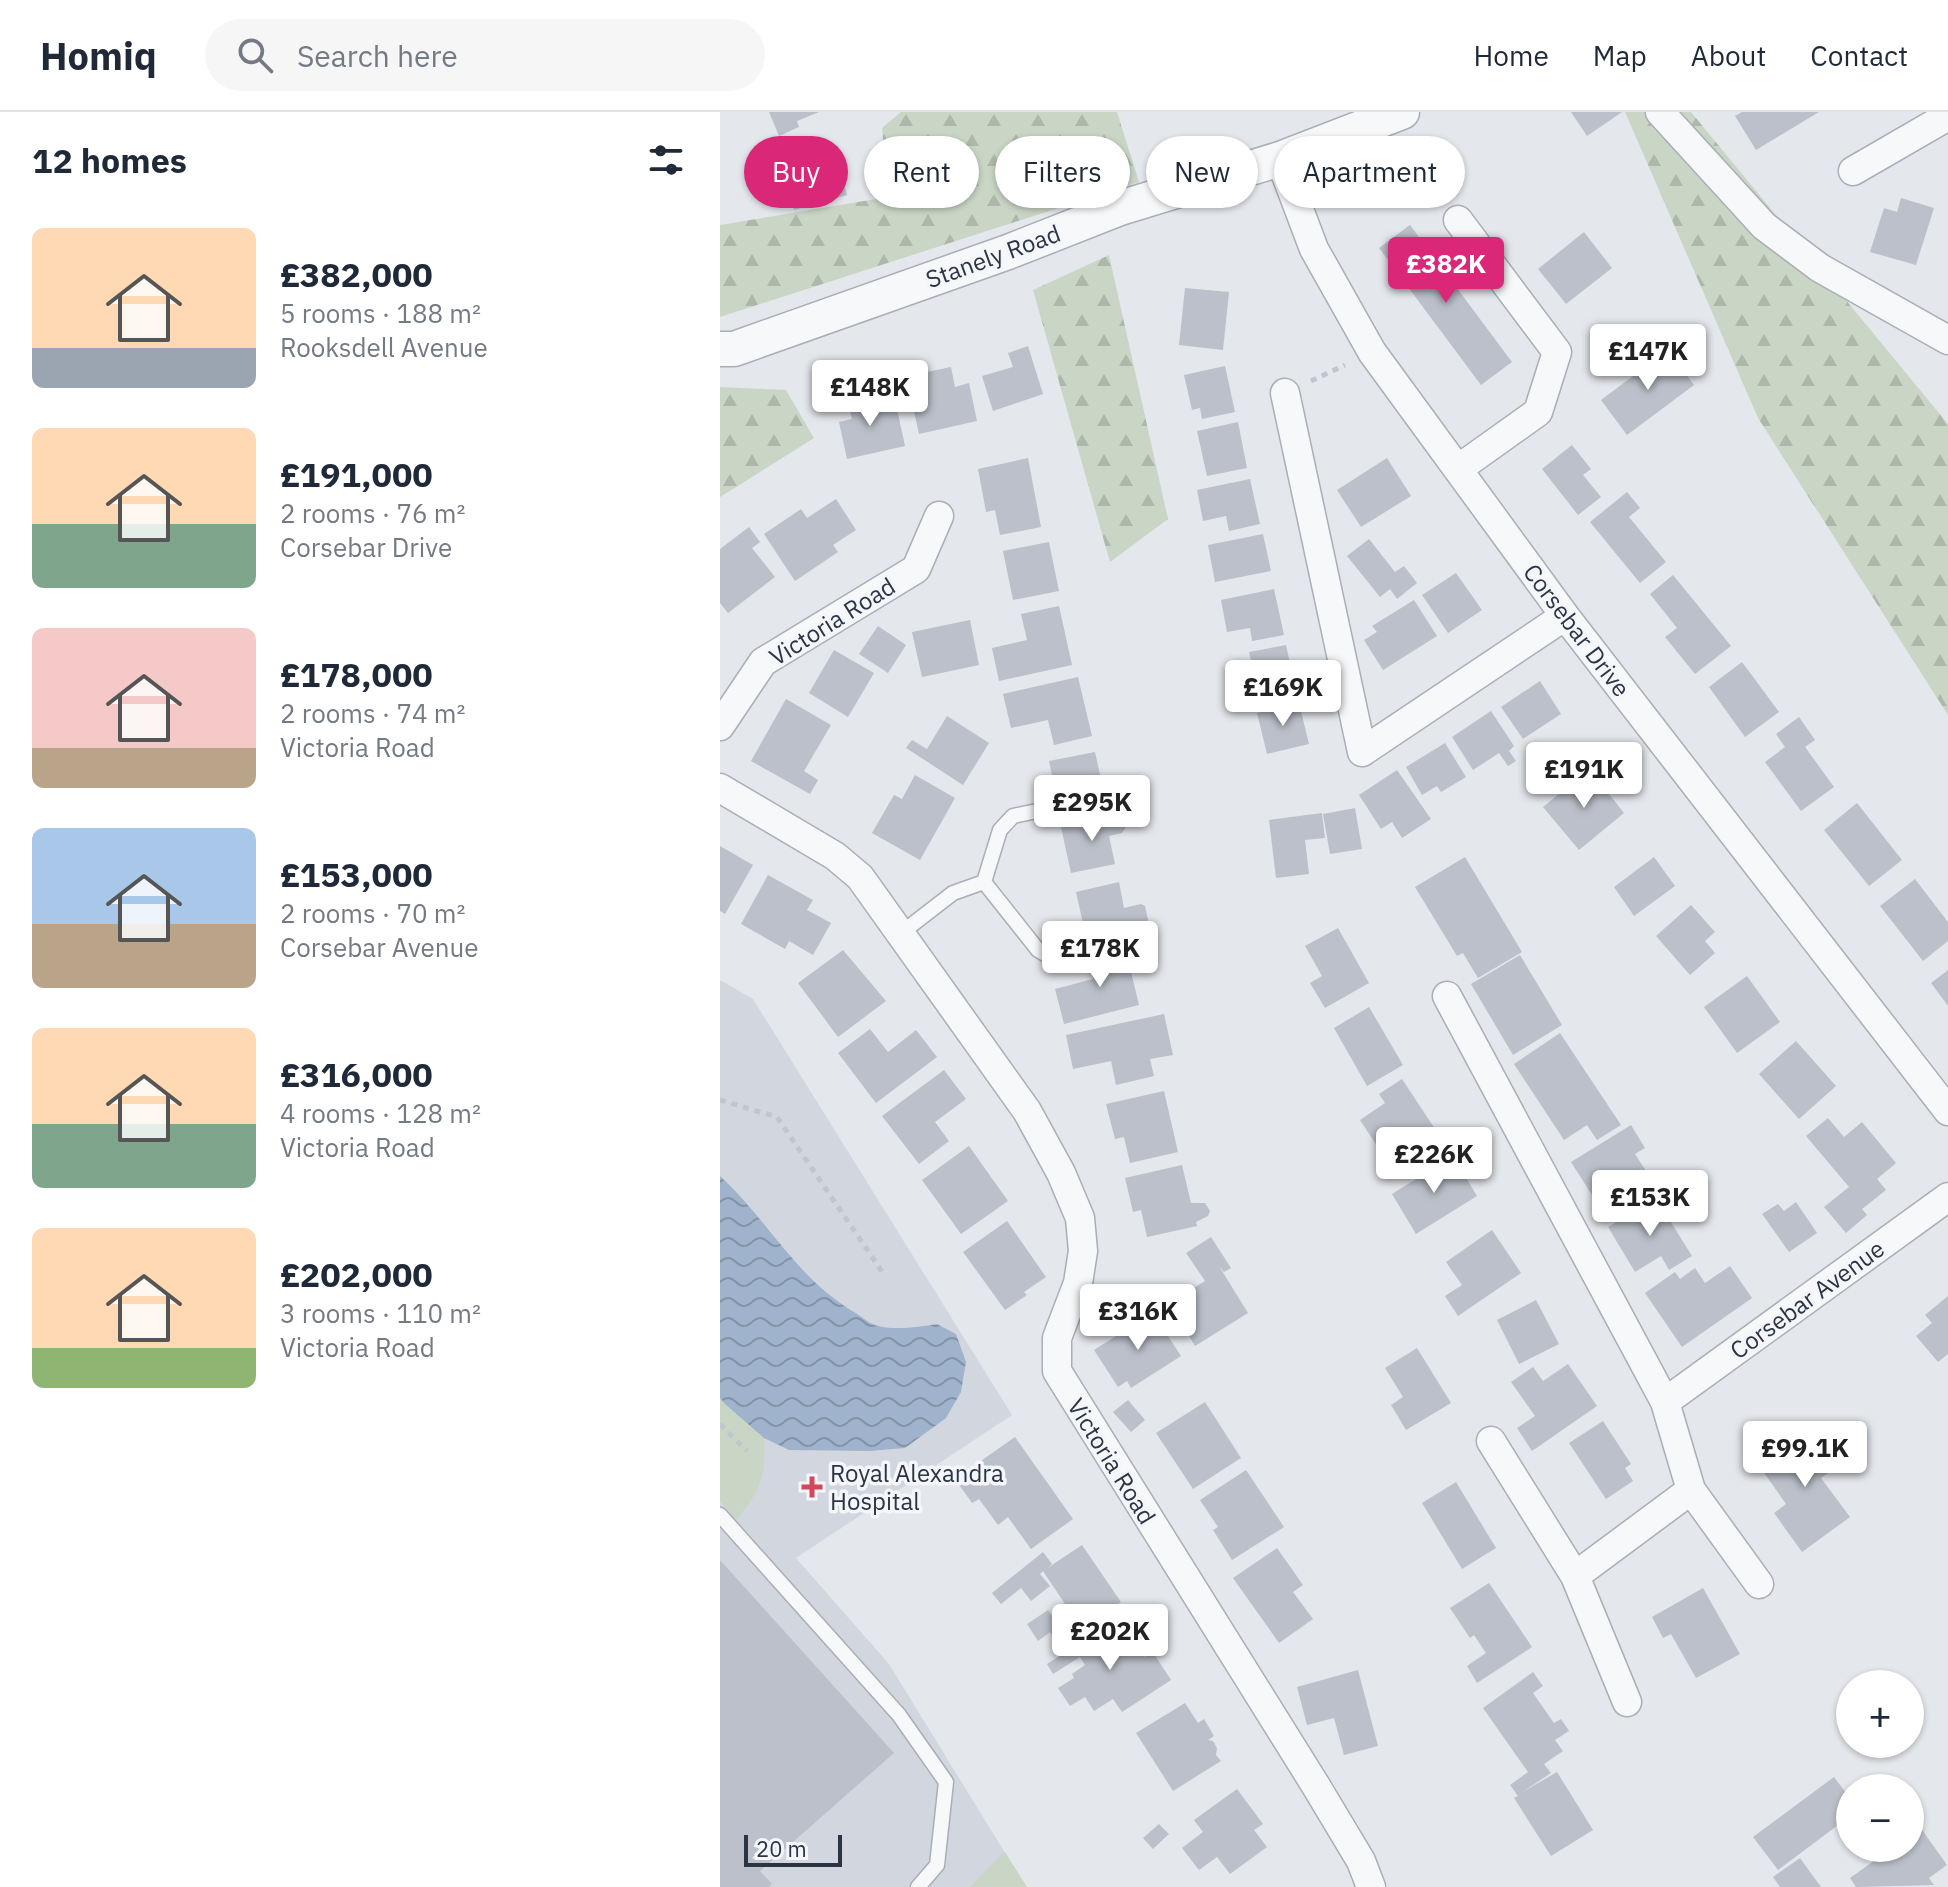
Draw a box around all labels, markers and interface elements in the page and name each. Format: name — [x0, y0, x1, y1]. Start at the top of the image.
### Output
search box — [205, 19, 765, 91]
text: Homiq — [40, 31, 157, 80]
icon: search — [233, 33, 277, 77]
text: Search here — [297, 36, 458, 75]
text: Home — [1473, 37, 1549, 74]
text: Map — [1593, 37, 1647, 74]
text: About — [1691, 37, 1766, 74]
text: Contact — [1810, 37, 1908, 74]
chip: Buy — [744, 136, 848, 208]
chip: Rent — [864, 136, 979, 208]
chip: Filters — [995, 136, 1130, 208]
chip: New — [1146, 136, 1258, 208]
chip: Apartment — [1274, 136, 1465, 208]
text: 12 homes — [32, 138, 187, 182]
icon: filters — [644, 138, 688, 182]
street label: Stanely Road — [921, 217, 1065, 295]
pin: £382K — [1390, 237, 1502, 305]
text: £382K — [1406, 246, 1486, 280]
text: £382,000 — [280, 252, 433, 296]
icon: home — [96, 260, 192, 356]
text: 5 rooms · 188 m² — [280, 296, 481, 330]
pin: £147K — [1592, 324, 1704, 392]
text: Rooksdell Avenue — [280, 330, 488, 364]
text: £147K — [1608, 333, 1688, 367]
pin: £148K — [814, 360, 926, 428]
text: £148K — [830, 369, 910, 403]
text: £191,000 — [280, 452, 433, 496]
icon: home — [96, 460, 192, 556]
text: 2 rooms · 76 m² — [280, 496, 465, 530]
text: Corsebar Drive — [280, 530, 452, 564]
street label: Corsebar Drive — [1516, 557, 1638, 703]
street label: Victoria Road — [763, 570, 901, 672]
text: £178,000 — [280, 652, 433, 696]
icon: home — [96, 660, 192, 756]
pin: £169K — [1227, 660, 1339, 728]
text: £169K — [1243, 669, 1323, 703]
text: 2 rooms · 74 m² — [280, 696, 465, 730]
text: Victoria Road — [280, 730, 435, 764]
pin: £191K — [1528, 742, 1640, 810]
text: £191K — [1544, 751, 1624, 785]
pin: £295K — [1036, 775, 1148, 843]
text: £295K — [1052, 784, 1132, 818]
text: £153,000 — [280, 852, 433, 896]
icon: home — [96, 860, 192, 956]
text: 2 rooms · 70 m² — [280, 896, 465, 930]
pin: £178K — [1044, 921, 1156, 989]
text: Corsebar Avenue — [280, 930, 479, 964]
text: £178K — [1060, 930, 1140, 964]
text: £316,000 — [280, 1052, 433, 1096]
icon: home — [96, 1060, 192, 1156]
text: 4 rooms · 128 m² — [280, 1096, 481, 1130]
pin: £226K — [1378, 1127, 1490, 1195]
text: Victoria Road — [280, 1130, 435, 1164]
text: £226K — [1394, 1136, 1474, 1170]
pin: £153K — [1594, 1170, 1706, 1238]
text: £153K — [1610, 1179, 1690, 1213]
street label: Corsebar Avenue — [1723, 1232, 1891, 1366]
text: £202,000 — [280, 1252, 433, 1296]
icon: home — [96, 1260, 192, 1356]
pin: £316K — [1082, 1284, 1194, 1352]
text: £316K — [1098, 1293, 1178, 1327]
text: 3 rooms · 110 m² — [280, 1296, 481, 1330]
text: Victoria Road — [280, 1330, 435, 1364]
street label: Victoria Road — [1061, 1392, 1163, 1530]
pin: £99.1K — [1740, 1421, 1870, 1489]
text: £99.1K — [1761, 1430, 1849, 1464]
place label: Royal Alexandra Hospital — [830, 1457, 1004, 1517]
marker: Royal Alexandra Hospital — [801, 1476, 823, 1498]
pin: £202K — [1054, 1604, 1166, 1672]
text: £202K — [1070, 1613, 1150, 1647]
map controls — [1836, 1670, 1924, 1862]
button: + — [1836, 1670, 1924, 1758]
button: − — [1836, 1774, 1924, 1862]
scale bar — [744, 1831, 842, 1867]
text: 20 m — [756, 1834, 807, 1863]

